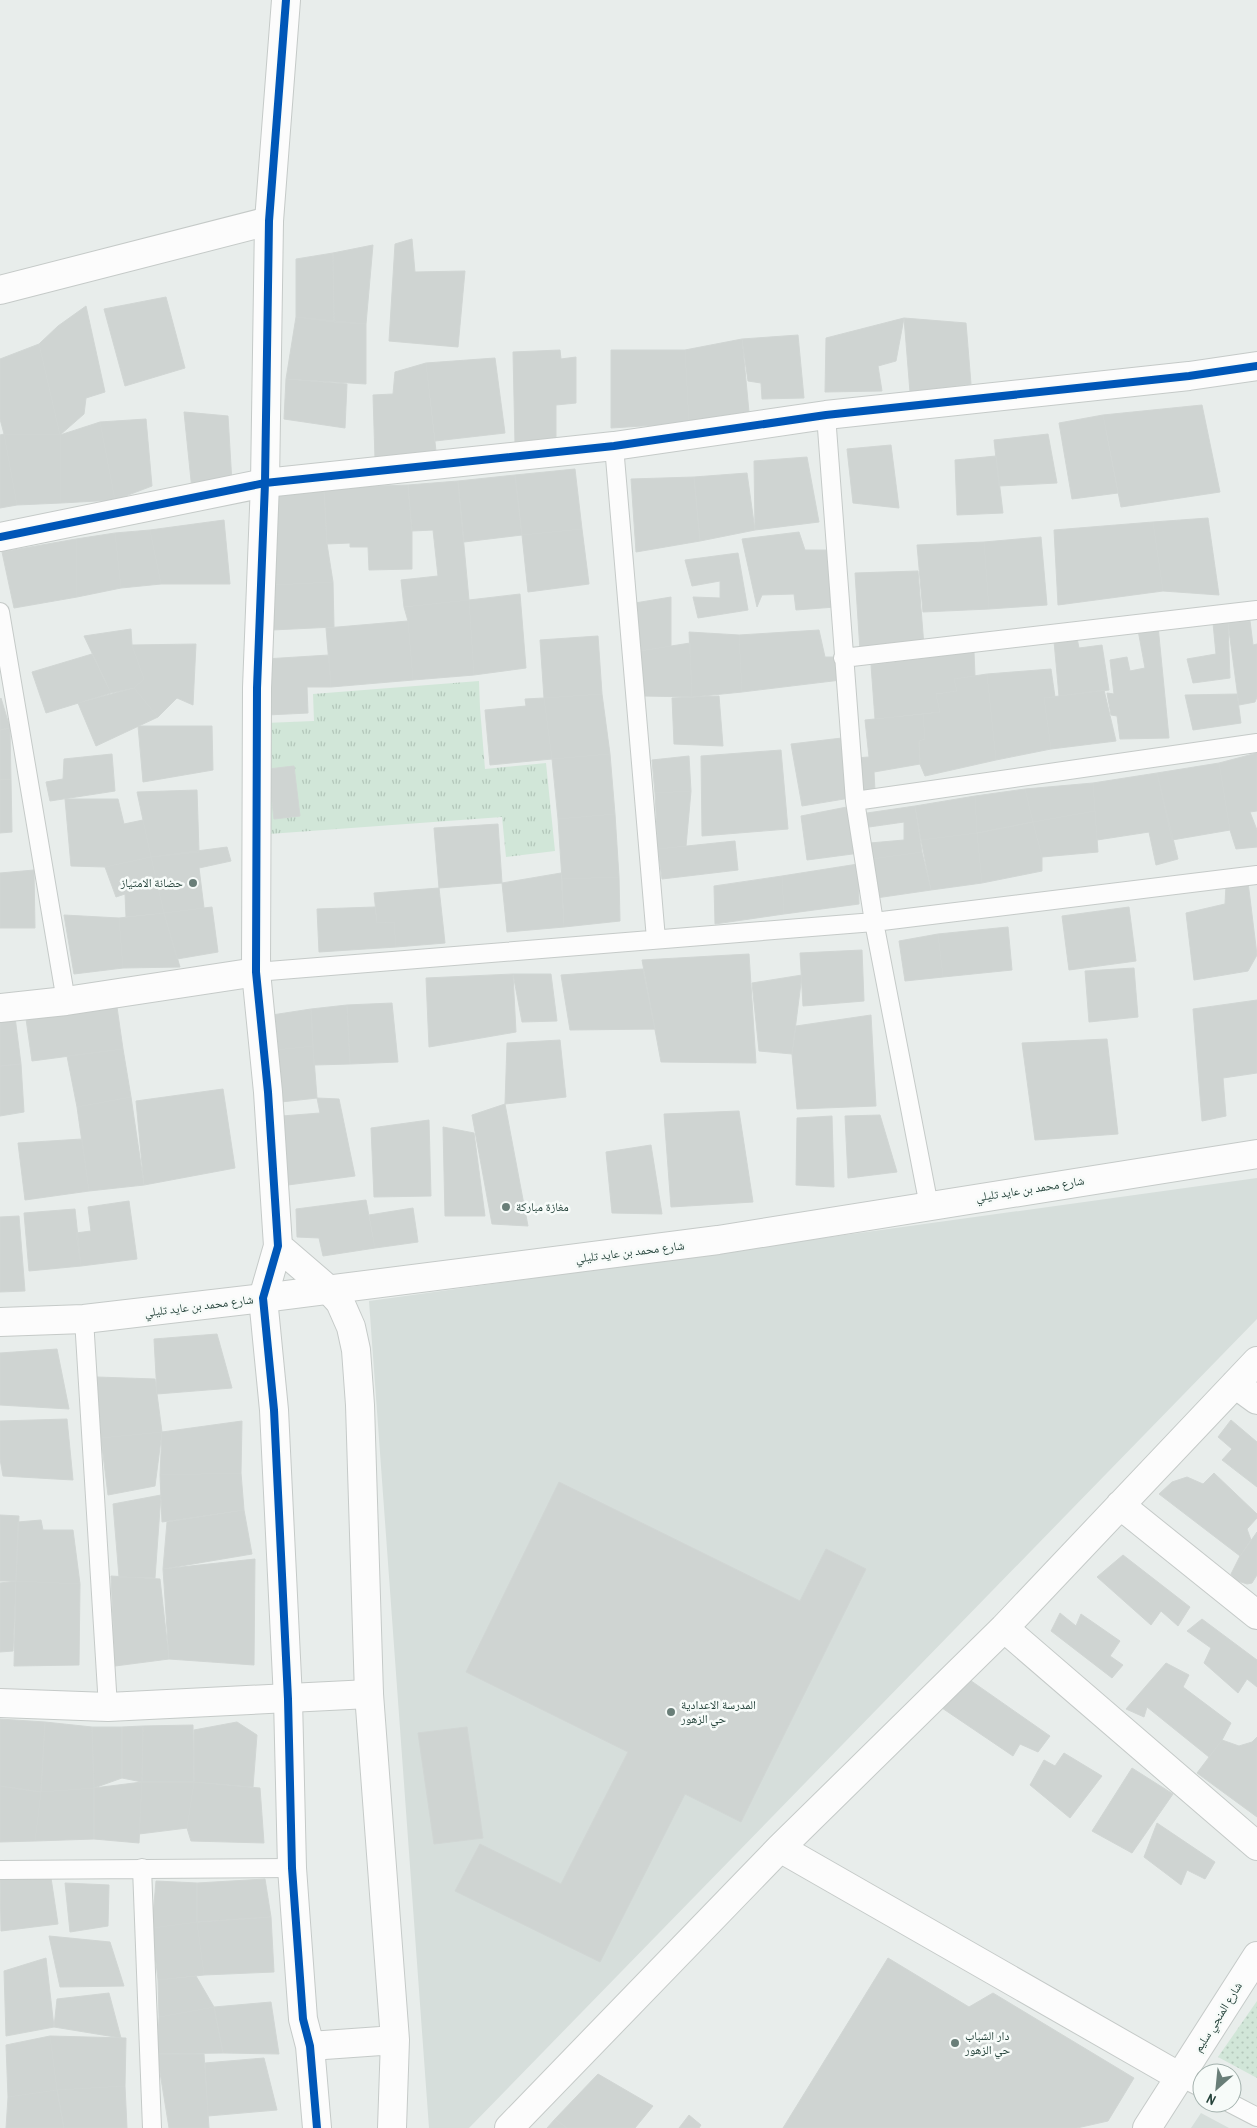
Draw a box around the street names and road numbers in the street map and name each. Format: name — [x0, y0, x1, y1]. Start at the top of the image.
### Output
street label: شارع محمد بن عايد تليلي — [975, 1173, 1086, 1208]
street label: شارع محمد بن عايد تليلي — [575, 1237, 686, 1269]
street label: شارع محمد بن عايد تليلي — [144, 1291, 255, 1323]
street label: شارع المنجي سليم — [1190, 1979, 1248, 2056]

